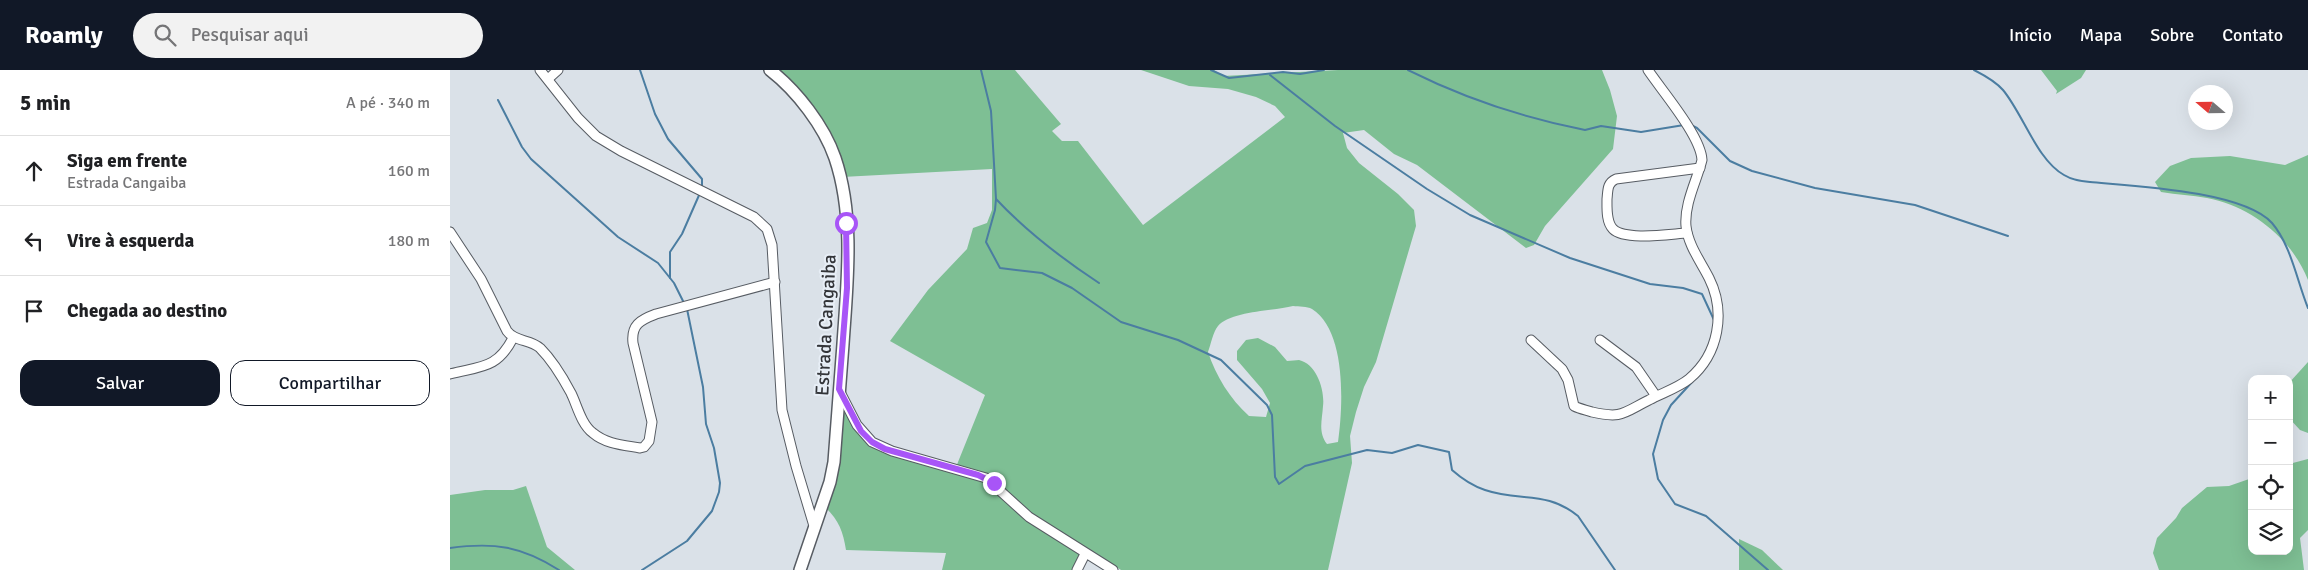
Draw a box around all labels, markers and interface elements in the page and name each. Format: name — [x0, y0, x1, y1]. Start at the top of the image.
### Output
search box — [133, 13, 483, 58]
text: Roamly — [25, 20, 103, 50]
icon: search — [151, 21, 179, 49]
text: Pesquisar aqui — [191, 23, 309, 47]
text: Início — [2009, 24, 2052, 46]
text: Mapa — [2080, 24, 2122, 46]
text: Sobre — [2150, 24, 2194, 46]
text: Contato — [2222, 24, 2283, 46]
north arrow — [2188, 85, 2233, 130]
text: 5 min — [20, 90, 71, 116]
text: A pé · 340 m — [346, 93, 430, 113]
text: Siga em frente — [67, 149, 187, 173]
icon: ahead — [20, 157, 48, 185]
text: 160 m — [388, 161, 430, 181]
text: Estrada Cangaiba — [67, 173, 186, 193]
route start — [835, 212, 858, 235]
icon: left — [20, 227, 48, 255]
text: Vire à esquerda — [67, 229, 194, 253]
text: 180 m — [388, 231, 430, 251]
street label: Estrada Cangaiba — [810, 254, 842, 397]
icon: arrive — [20, 297, 48, 325]
text: Chegada ao destino — [67, 299, 227, 323]
button: Salvar — [20, 360, 220, 406]
button: Compartilhar — [230, 360, 430, 406]
map controls — [2248, 375, 2293, 555]
button: + — [2248, 375, 2293, 420]
button: − — [2248, 420, 2293, 465]
button: locate — [2248, 465, 2293, 510]
route end — [983, 472, 1006, 495]
button: layers — [2248, 510, 2293, 555]

